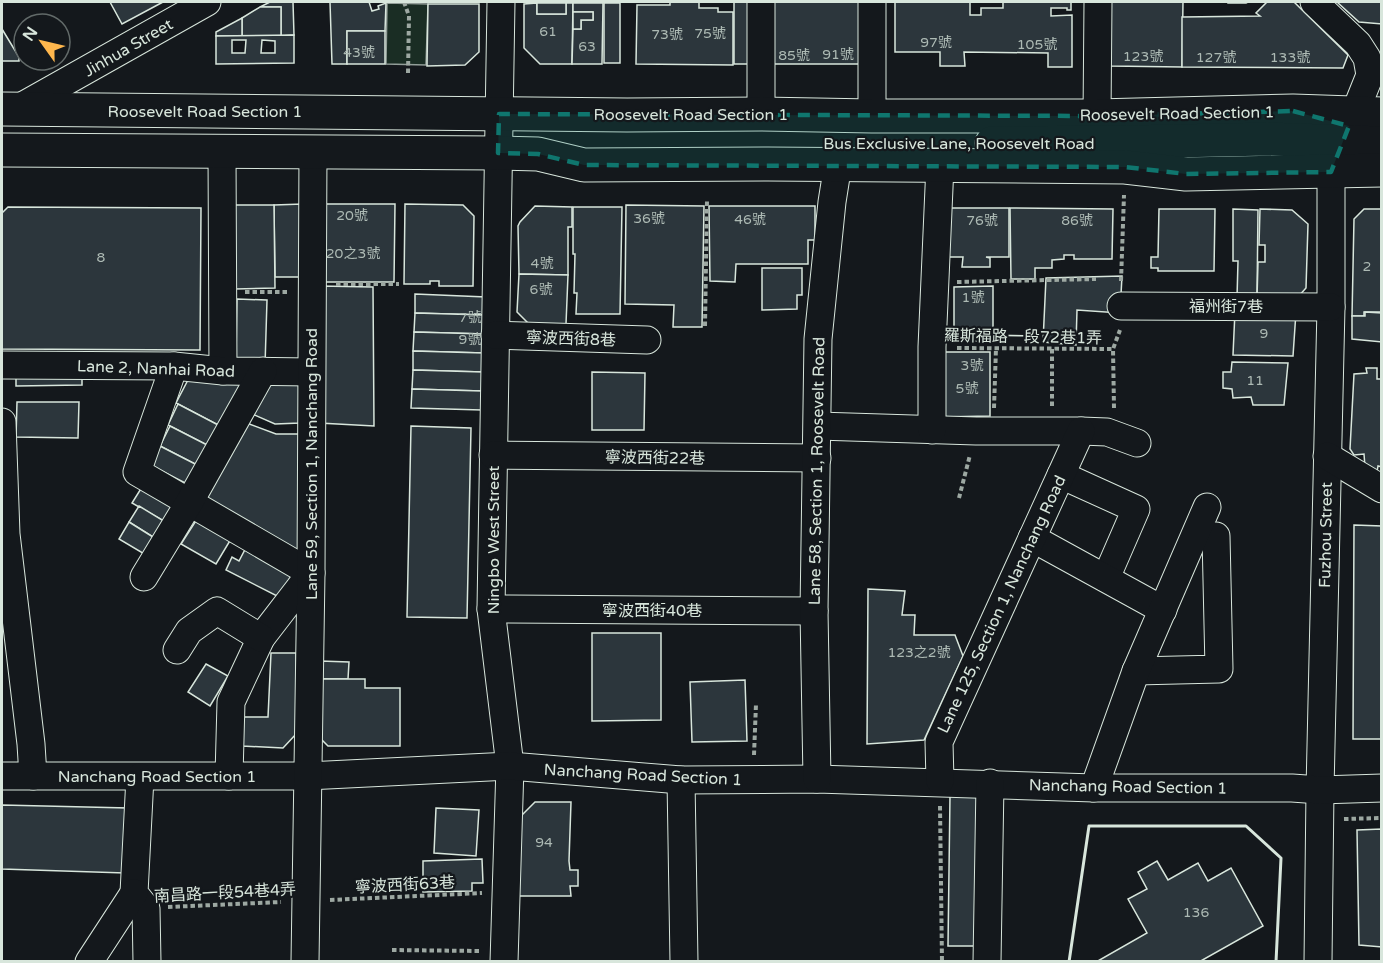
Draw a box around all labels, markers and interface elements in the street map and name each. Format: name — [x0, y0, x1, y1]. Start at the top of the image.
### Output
north arrow — [12, 12, 72, 72]
street label: Jinhua Street — [80, 14, 177, 81]
text: N — [19, 23, 42, 45]
house number: 61 — [539, 23, 557, 40]
house number: 75號 — [694, 25, 726, 42]
house number: 73號 — [651, 26, 683, 43]
house number: 97號 — [920, 34, 952, 51]
house number: 105號 — [1017, 36, 1057, 53]
house number: 63 — [578, 38, 596, 55]
house number: 43號 — [343, 44, 375, 61]
house number: 91號 — [822, 46, 854, 63]
house number: 85號 — [778, 47, 810, 64]
house number: 123號 — [1123, 48, 1163, 65]
house number: 127號 — [1196, 49, 1236, 66]
house number: 133號 — [1270, 49, 1310, 66]
street label: Roosevelt Road Section 1 — [108, 102, 302, 122]
street label: Roosevelt Road Section 1 — [1079, 102, 1275, 126]
street label: Roosevelt Road Section 1 — [594, 105, 788, 125]
street label: Bus Exclusive Lane, Roosevelt Road — [823, 134, 1095, 154]
house number: 20號 — [336, 207, 368, 224]
house number: 36號 — [633, 210, 665, 227]
house number: 46號 — [734, 211, 766, 228]
house number: 76號 — [966, 212, 998, 229]
house number: 86號 — [1061, 212, 1093, 229]
house number: 20之3號 — [326, 245, 380, 262]
house number: 8 — [97, 249, 106, 266]
house number: 4號 — [531, 255, 553, 272]
house number: 2 — [1363, 258, 1371, 275]
house number: 6號 — [530, 281, 552, 298]
house number: 1號 — [962, 289, 984, 306]
street label: 福州街7巷 — [1189, 297, 1263, 317]
house number: 7號 — [459, 309, 481, 326]
house number: 9 — [1260, 325, 1268, 342]
street label: 羅斯福路一段72巷1弄 — [944, 326, 1102, 348]
street label: 寧波西街8巷 — [526, 327, 616, 351]
street label: Lane 59, Section 1, Nanchang Road — [302, 328, 322, 600]
house number: 9號 — [459, 331, 481, 348]
street label: Lane 58, Section 1, Roosevelt Road — [805, 337, 829, 605]
street label: Lane 2, Nanhai Road — [77, 356, 235, 382]
house number: 3號 — [961, 357, 983, 374]
house number: 11 — [1246, 372, 1264, 389]
house number: 5號 — [956, 380, 978, 397]
street label: 寧波西街22巷 — [605, 447, 705, 469]
street label: Ningbo West Street — [484, 466, 504, 614]
street label: Lane 125, Section 1, Nanchang Road — [933, 472, 1071, 736]
street label: Fuzhou Street — [1315, 482, 1337, 588]
street label: 寧波西街40巷 — [602, 601, 702, 621]
house number: 123之2號 — [887, 644, 951, 661]
street label: Nanchang Road Section 1 — [543, 760, 743, 790]
street label: Nanchang Road Section 1 — [58, 767, 256, 787]
street label: Nanchang Road Section 1 — [1029, 775, 1227, 799]
house number: 94 — [535, 834, 553, 851]
street label: 寧波西街63巷 — [355, 872, 456, 898]
street label: 南昌路一段54巷4弄 — [154, 879, 297, 907]
house number: 136 — [1183, 904, 1209, 921]

